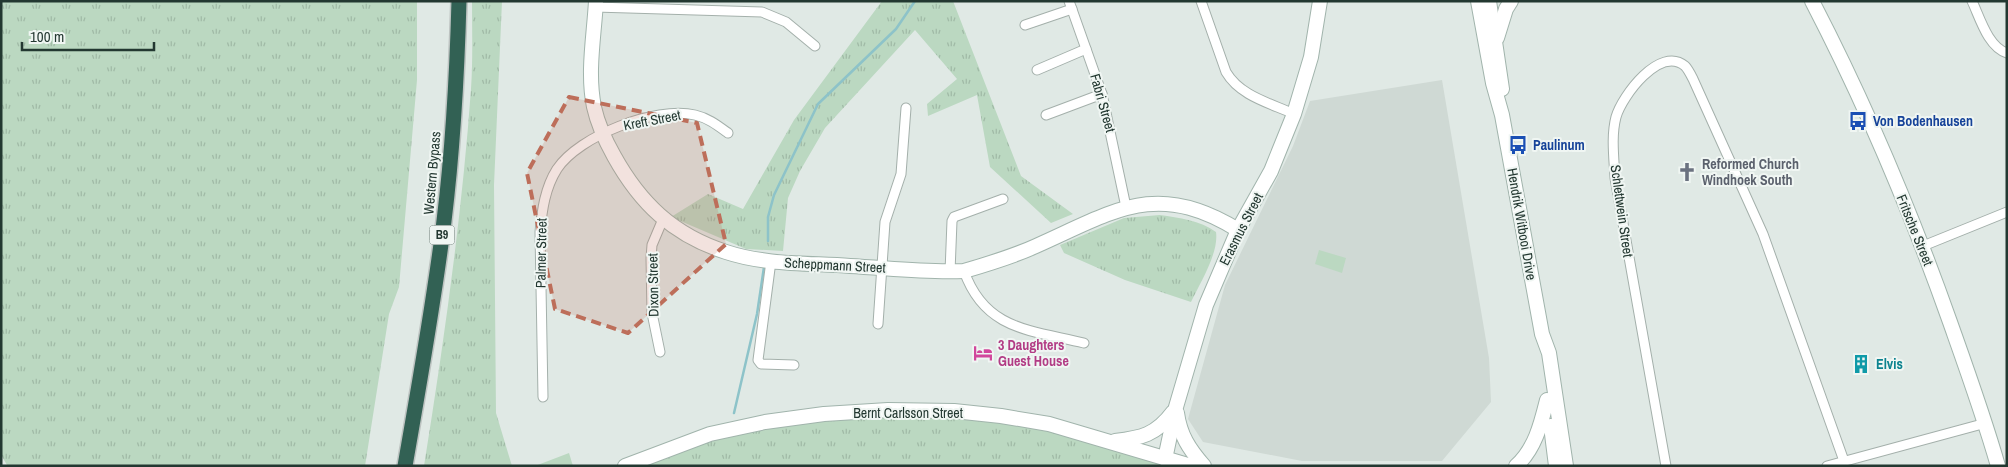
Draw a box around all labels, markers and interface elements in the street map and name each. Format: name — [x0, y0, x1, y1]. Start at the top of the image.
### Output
scale bar — [22, 20, 155, 52]
text: 100 m — [30, 26, 64, 47]
street label: Fabri Street — [1086, 72, 1120, 134]
street label: Kreft Street — [622, 106, 682, 134]
bus stop icon: Von Bodenhausen — [1847, 110, 1869, 132]
place label: Von Bodenhausen — [1873, 112, 1973, 130]
street label: Western Bypass — [419, 130, 445, 215]
bus stop icon: Paulinum — [1507, 134, 1529, 156]
place label: Paulinum — [1533, 136, 1585, 154]
place label: Reformed Church Windhoek South — [1702, 155, 1799, 189]
church icon: Reformed Church Windhoek South — [1676, 161, 1698, 183]
street label: Schlettwein Street — [1607, 164, 1637, 258]
street label: Hendrik Witbooi Drive — [1503, 167, 1541, 281]
street label: Erasmus Street — [1215, 190, 1267, 268]
street label: Fritsche Street — [1893, 192, 1937, 268]
street label: Palmer Street — [531, 218, 551, 288]
road number: B9 — [430, 226, 454, 244]
street label: Dixon Street — [643, 253, 663, 317]
street label: Scheppmann Street — [784, 253, 886, 277]
place label: 3 Daughters Guest House — [998, 336, 1069, 370]
hotel icon: 3 Daughters Guest House — [972, 342, 994, 364]
building icon: Elvis — [1850, 353, 1872, 375]
place label: Elvis — [1876, 355, 1903, 373]
street label: Bernt Carlsson Street — [853, 404, 963, 422]

